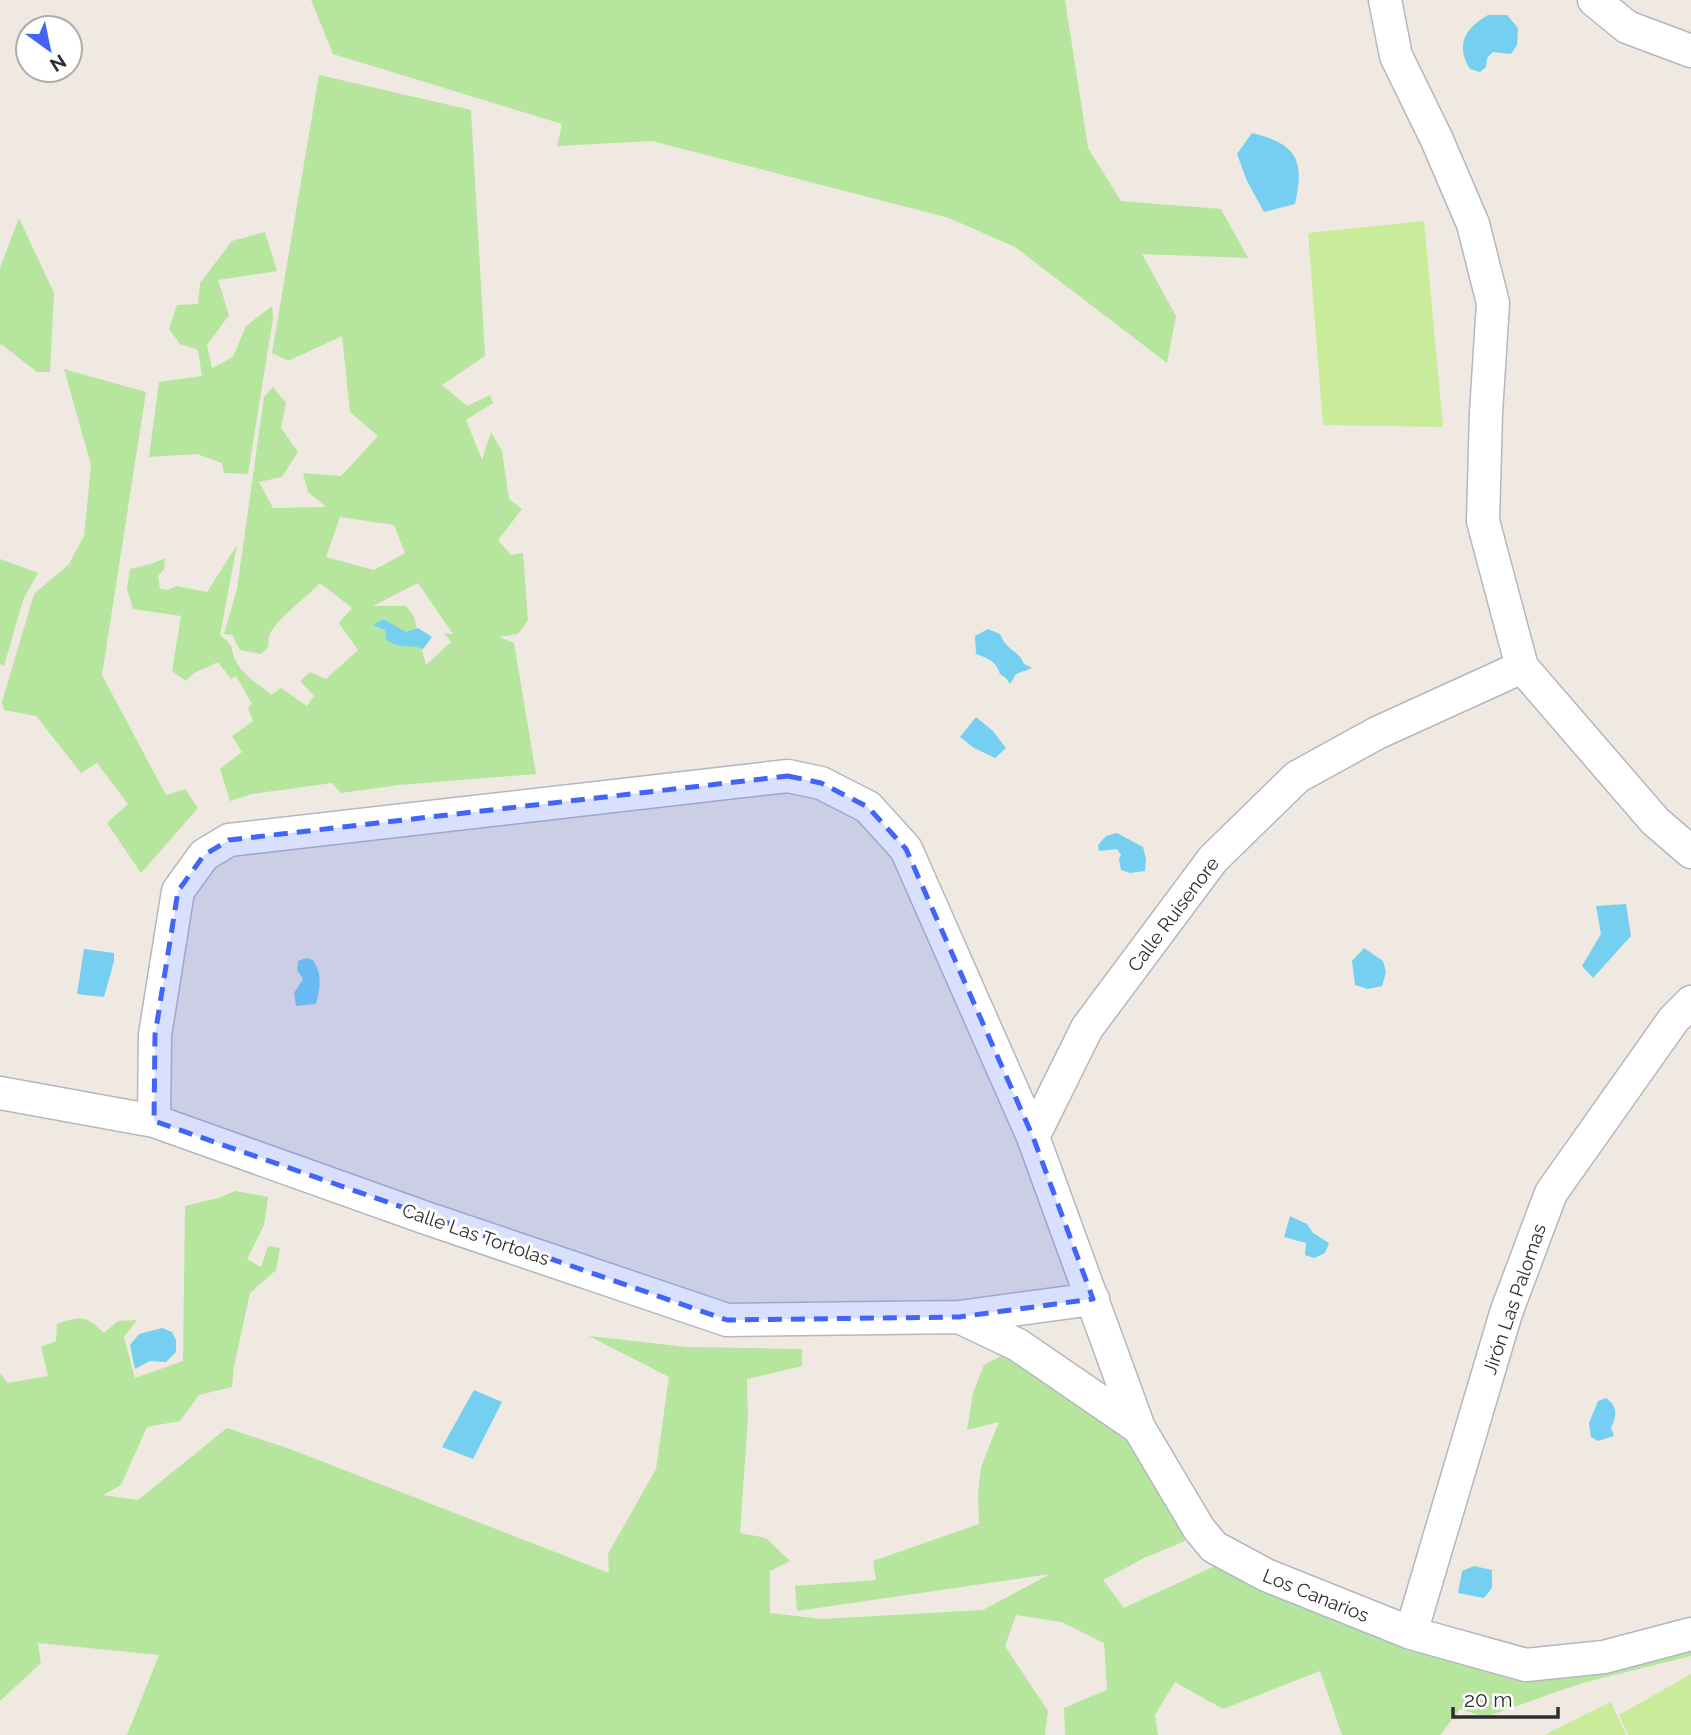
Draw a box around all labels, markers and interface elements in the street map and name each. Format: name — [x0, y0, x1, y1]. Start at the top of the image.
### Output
north arrow — [14, 14, 84, 84]
text: N — [46, 50, 70, 76]
street label: Calle Ruisenore — [1123, 852, 1223, 976]
street label: Calle Las Tortolas — [399, 1198, 553, 1270]
street label: Jirón Las Palomas — [1478, 1221, 1550, 1377]
street label: Los Canarios — [1260, 1564, 1372, 1626]
scale bar — [1453, 1676, 1558, 1720]
text: 20 m — [1464, 1687, 1512, 1712]

